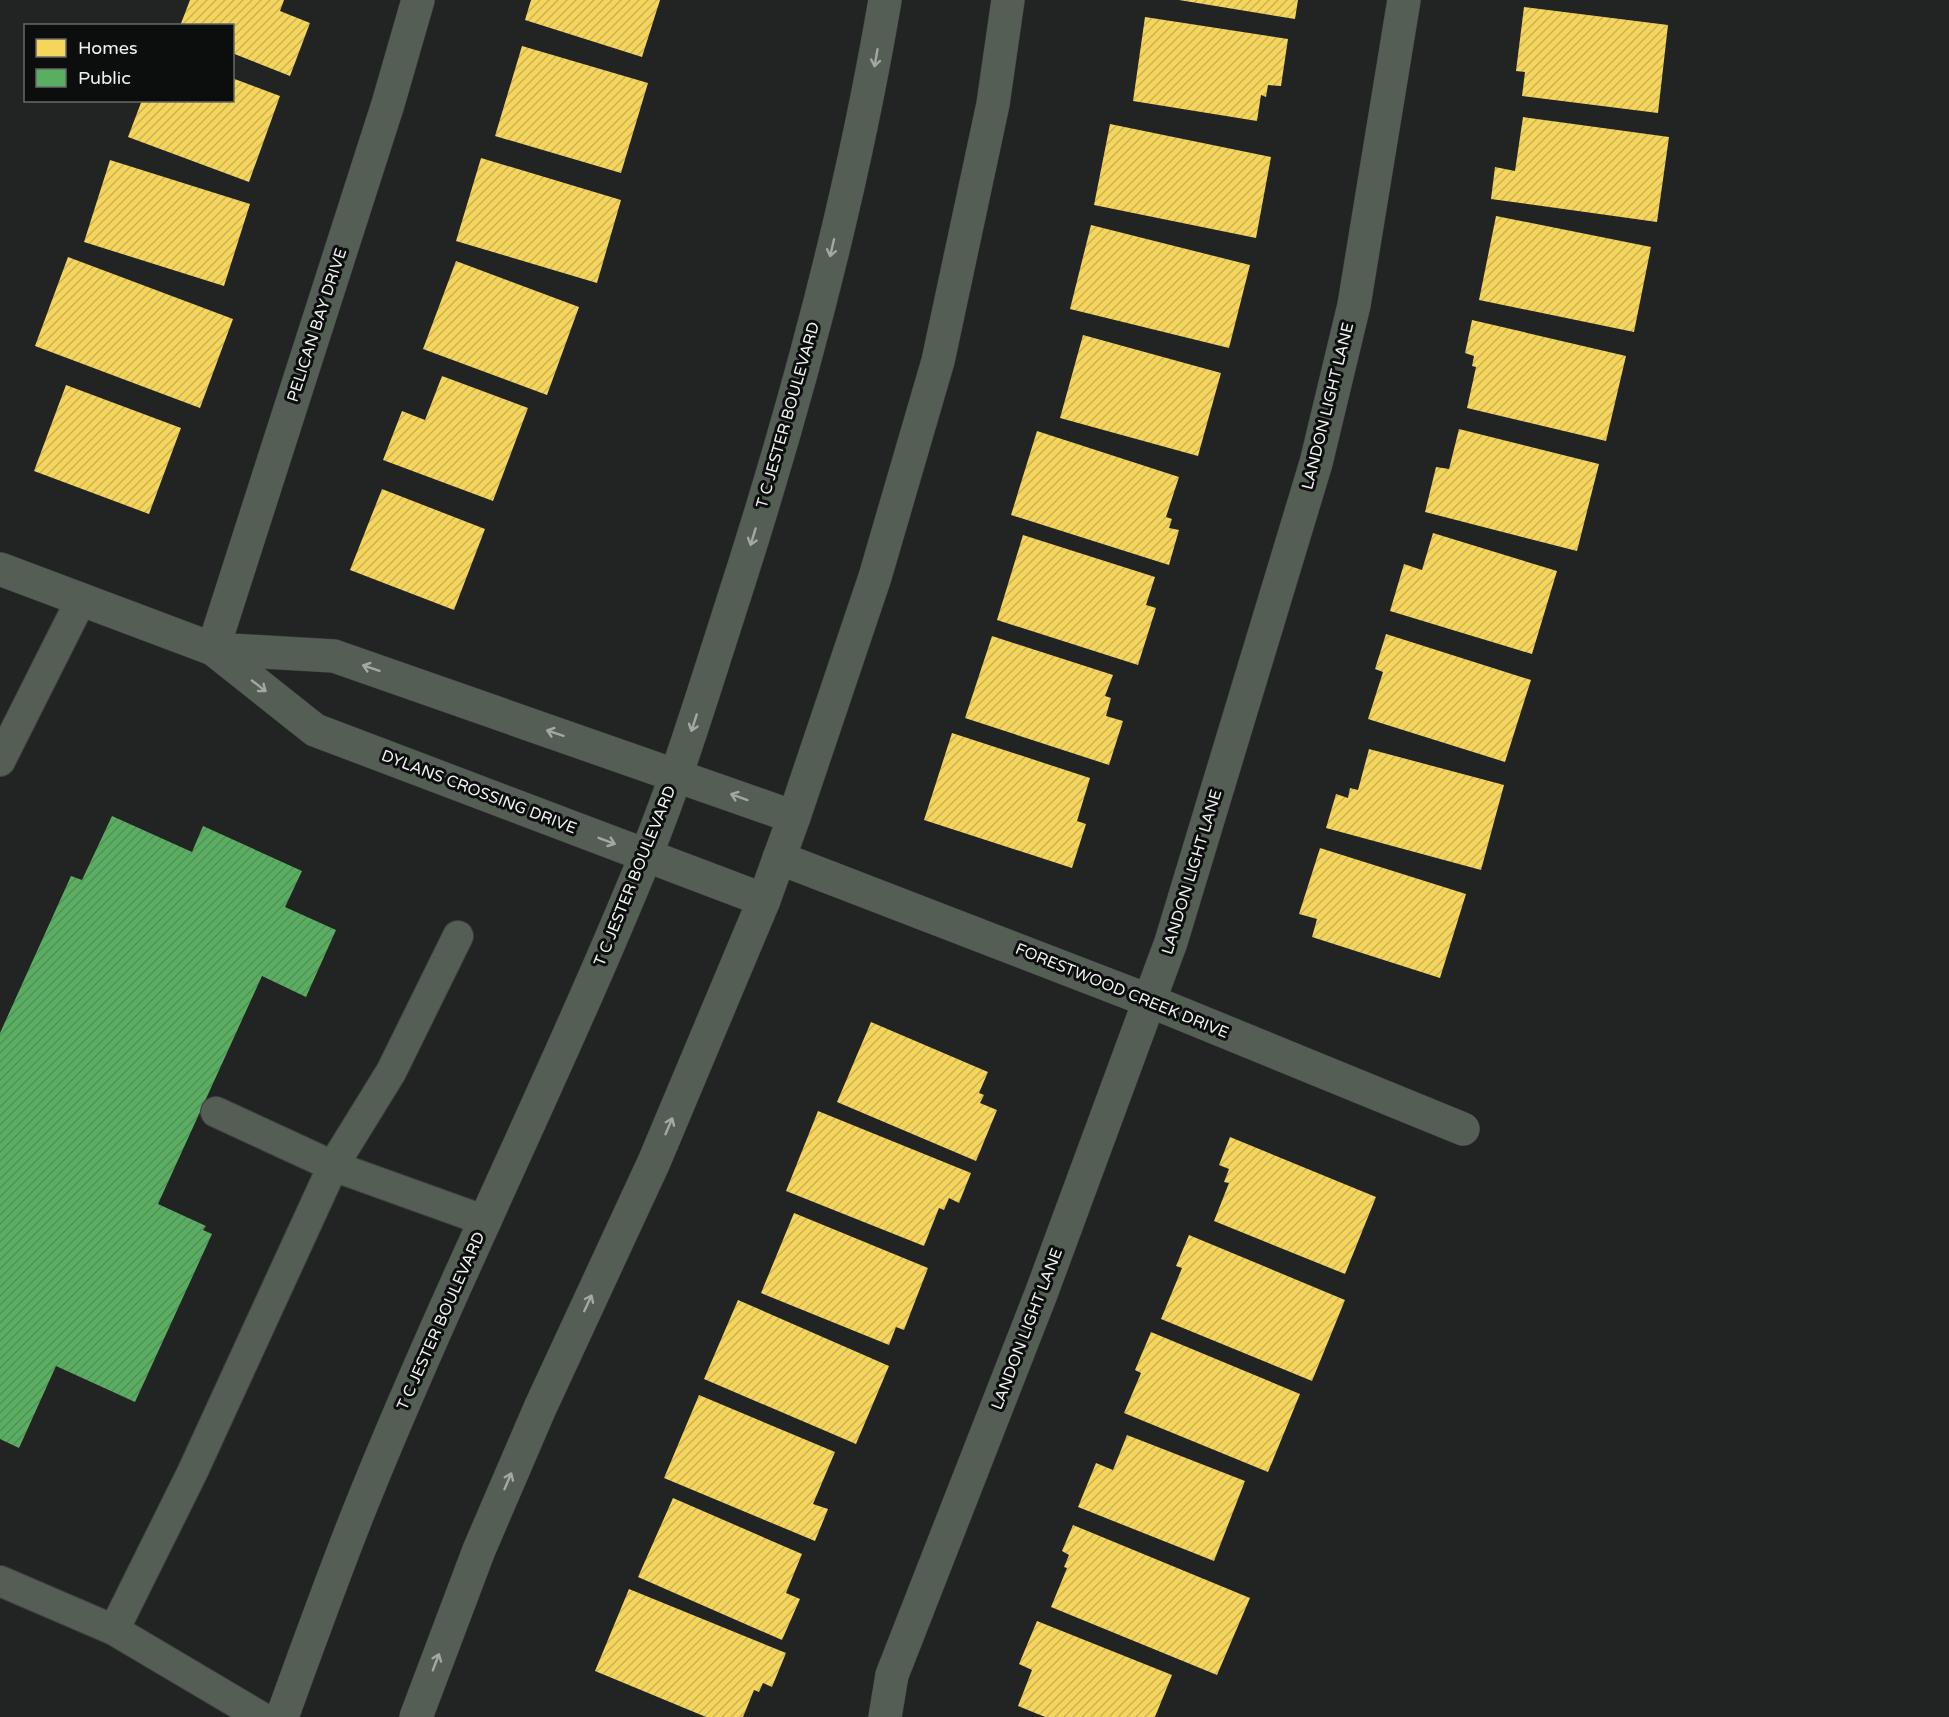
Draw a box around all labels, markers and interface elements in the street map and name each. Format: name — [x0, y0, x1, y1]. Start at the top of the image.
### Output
legend — [24, 24, 234, 102]
text: Homes — [78, 37, 138, 59]
one-way arrow — [870, 47, 881, 67]
text: Public — [78, 67, 131, 89]
one-way arrow — [826, 238, 838, 257]
street label: PELICAN BAY DRIVE — [283, 246, 351, 404]
street label: T C JESTER BOULEVARD — [752, 319, 824, 511]
street label: LANDON LIGHT LANE — [1298, 320, 1358, 492]
one-way arrow — [747, 527, 758, 546]
one-way arrow — [362, 662, 381, 673]
one-way arrow — [251, 679, 267, 692]
one-way arrow — [687, 713, 698, 732]
one-way arrow — [546, 726, 565, 737]
street label: DYLANS CROSSING DRIVE — [379, 745, 579, 839]
street label: T C JESTER BOULEVARD — [590, 783, 680, 969]
street label: LANDON LIGHT LANE — [1157, 787, 1227, 957]
one-way arrow — [730, 791, 749, 802]
one-way arrow — [597, 836, 616, 847]
street label: FORESTWOOD CREEK DRIVE — [1012, 939, 1232, 1043]
one-way arrow — [664, 1117, 675, 1135]
street label: T C JESTER BOULEVARD — [393, 1229, 489, 1413]
street label: LANDON LIGHT LANE — [987, 1245, 1067, 1413]
one-way arrow — [583, 1295, 595, 1313]
one-way arrow — [503, 1472, 514, 1491]
one-way arrow — [431, 1653, 442, 1672]

